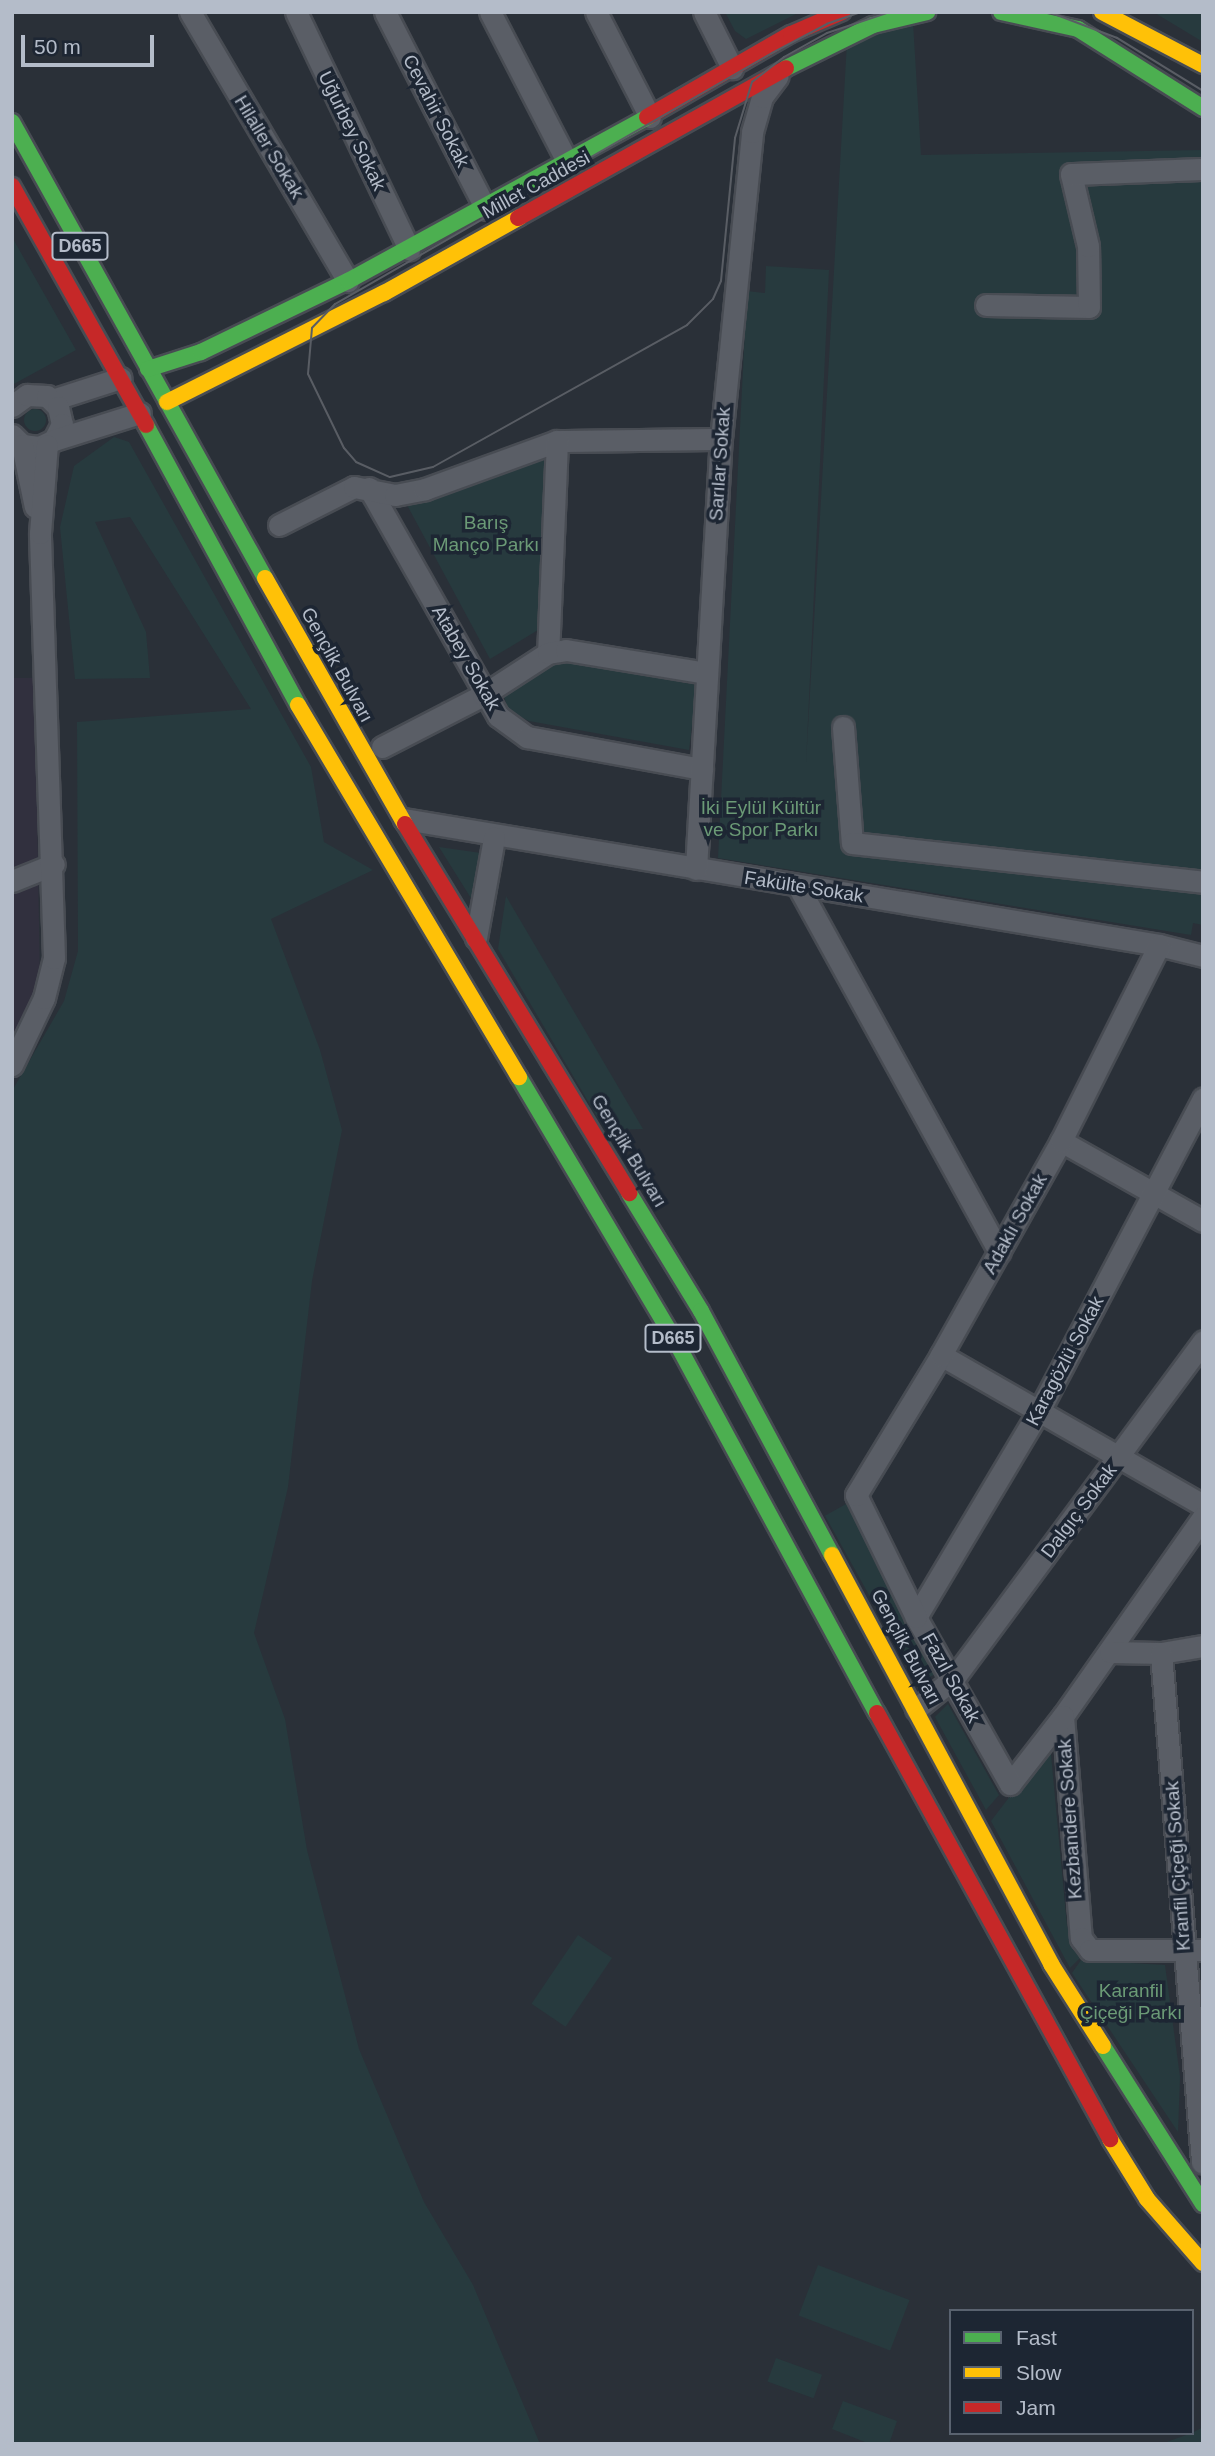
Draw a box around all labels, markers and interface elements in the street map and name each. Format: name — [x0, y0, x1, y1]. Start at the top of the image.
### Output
scale bar — [24, 21, 158, 65]
text: 50 m — [34, 35, 81, 58]
street label: Cevahir Sokak — [398, 51, 474, 171]
street label: Uğurbey Sokak — [313, 68, 391, 194]
street label: Hilaller Sokak — [229, 91, 309, 203]
street label: Millet Caddesi — [478, 146, 594, 224]
road number: D665 — [50, 232, 110, 260]
street label: Sarılar Sokak — [705, 406, 735, 522]
park label: Barış Manço Parkı — [433, 512, 539, 556]
street label: Atabey Sokak — [427, 602, 505, 714]
street label: Gençlik Bulvarı — [296, 604, 378, 726]
park label: İki Eylül Kültür ve Spor Parkı — [701, 797, 821, 841]
street label: Fakülte Sokak — [743, 866, 865, 908]
street label: Gençlik Bulvarı — [586, 1090, 672, 1212]
street label: Adaklı Sokak — [978, 1170, 1052, 1278]
street label: Karagözlü Sokak — [1021, 1292, 1109, 1430]
road number: D665 — [643, 1324, 703, 1352]
street label: Dalgıç Sokak — [1036, 1459, 1122, 1563]
street label: Gençlik Bulvarı — [866, 1585, 946, 1709]
street label: Fazıl Sokak — [917, 1629, 985, 1727]
street label: Kezbandere Sokak — [1053, 1738, 1087, 1900]
street label: Kranfil Çiçeği Sokak — [1161, 1780, 1195, 1952]
park label: Karanfil Çiçeği Parkı — [1080, 1980, 1182, 2024]
legend — [949, 2309, 1194, 2435]
text: Fast — [1016, 2326, 1057, 2349]
text: Slow — [1016, 2361, 1062, 2384]
text: Jam — [1016, 2396, 1056, 2419]

